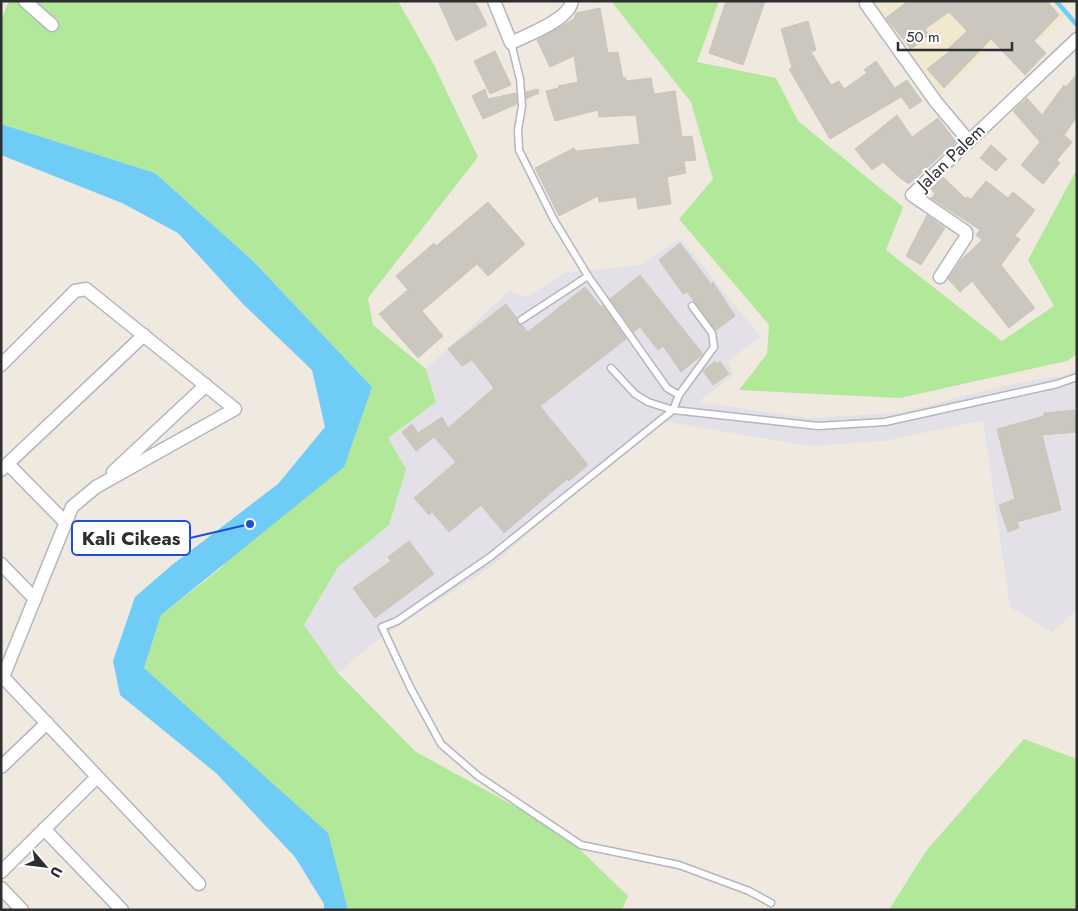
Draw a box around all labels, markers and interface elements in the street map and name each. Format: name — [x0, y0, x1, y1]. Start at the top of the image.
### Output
scale bar — [898, 20, 1012, 52]
text: 50 m — [906, 26, 940, 48]
street label: Jalan Palem — [910, 118, 991, 198]
callout: Kali Cikeas — [72, 521, 190, 555]
text: Kali Cikeas — [82, 525, 181, 552]
north arrow — [20, 841, 70, 891]
text: U — [45, 863, 68, 881]

